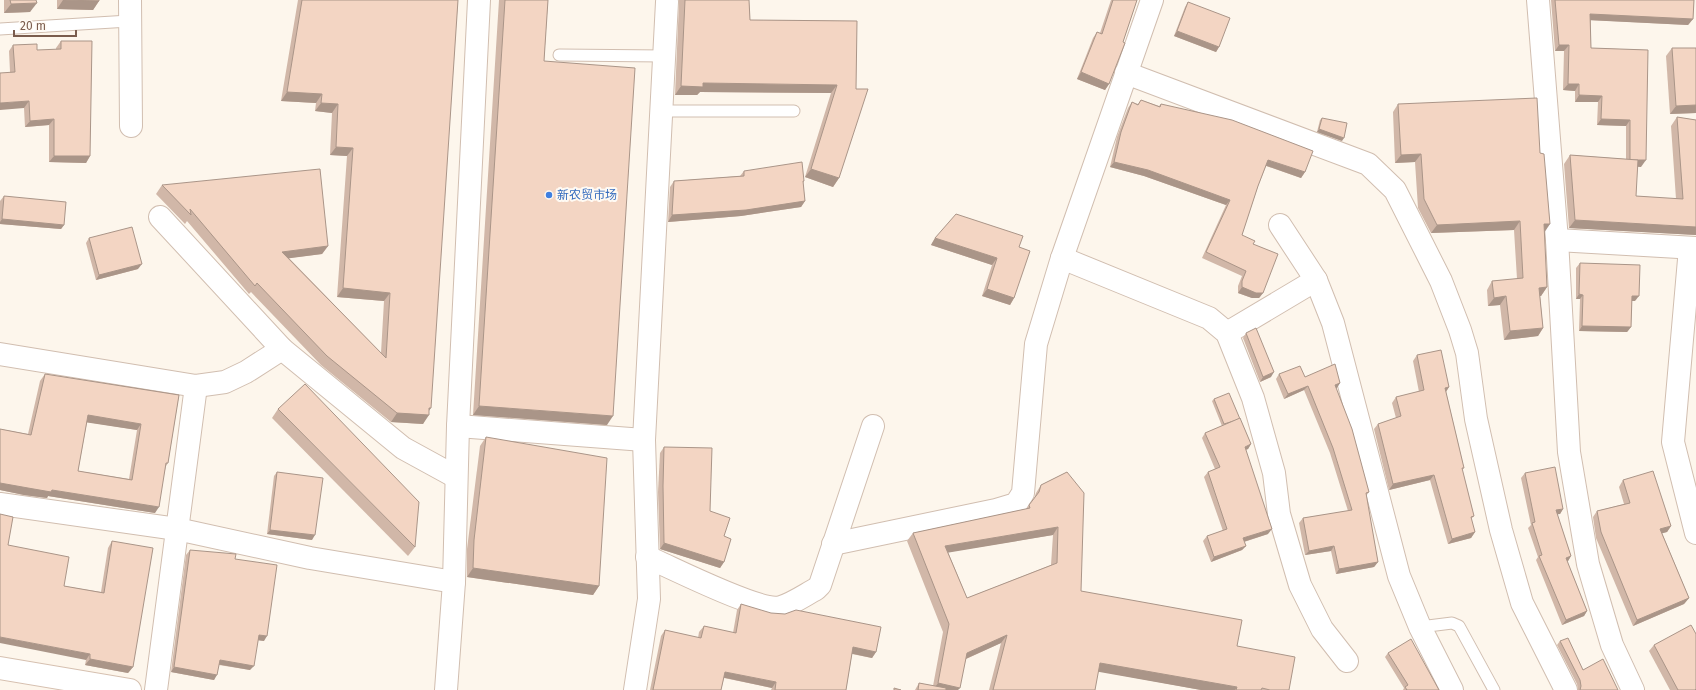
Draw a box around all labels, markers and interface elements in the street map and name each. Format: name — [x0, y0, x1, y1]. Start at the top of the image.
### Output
scale bar — [14, 12, 76, 38]
text: 20 m — [20, 19, 46, 33]
place label: 新农贸市场 — [557, 188, 617, 202]
marker: 新农贸市场 — [544, 190, 554, 200]

